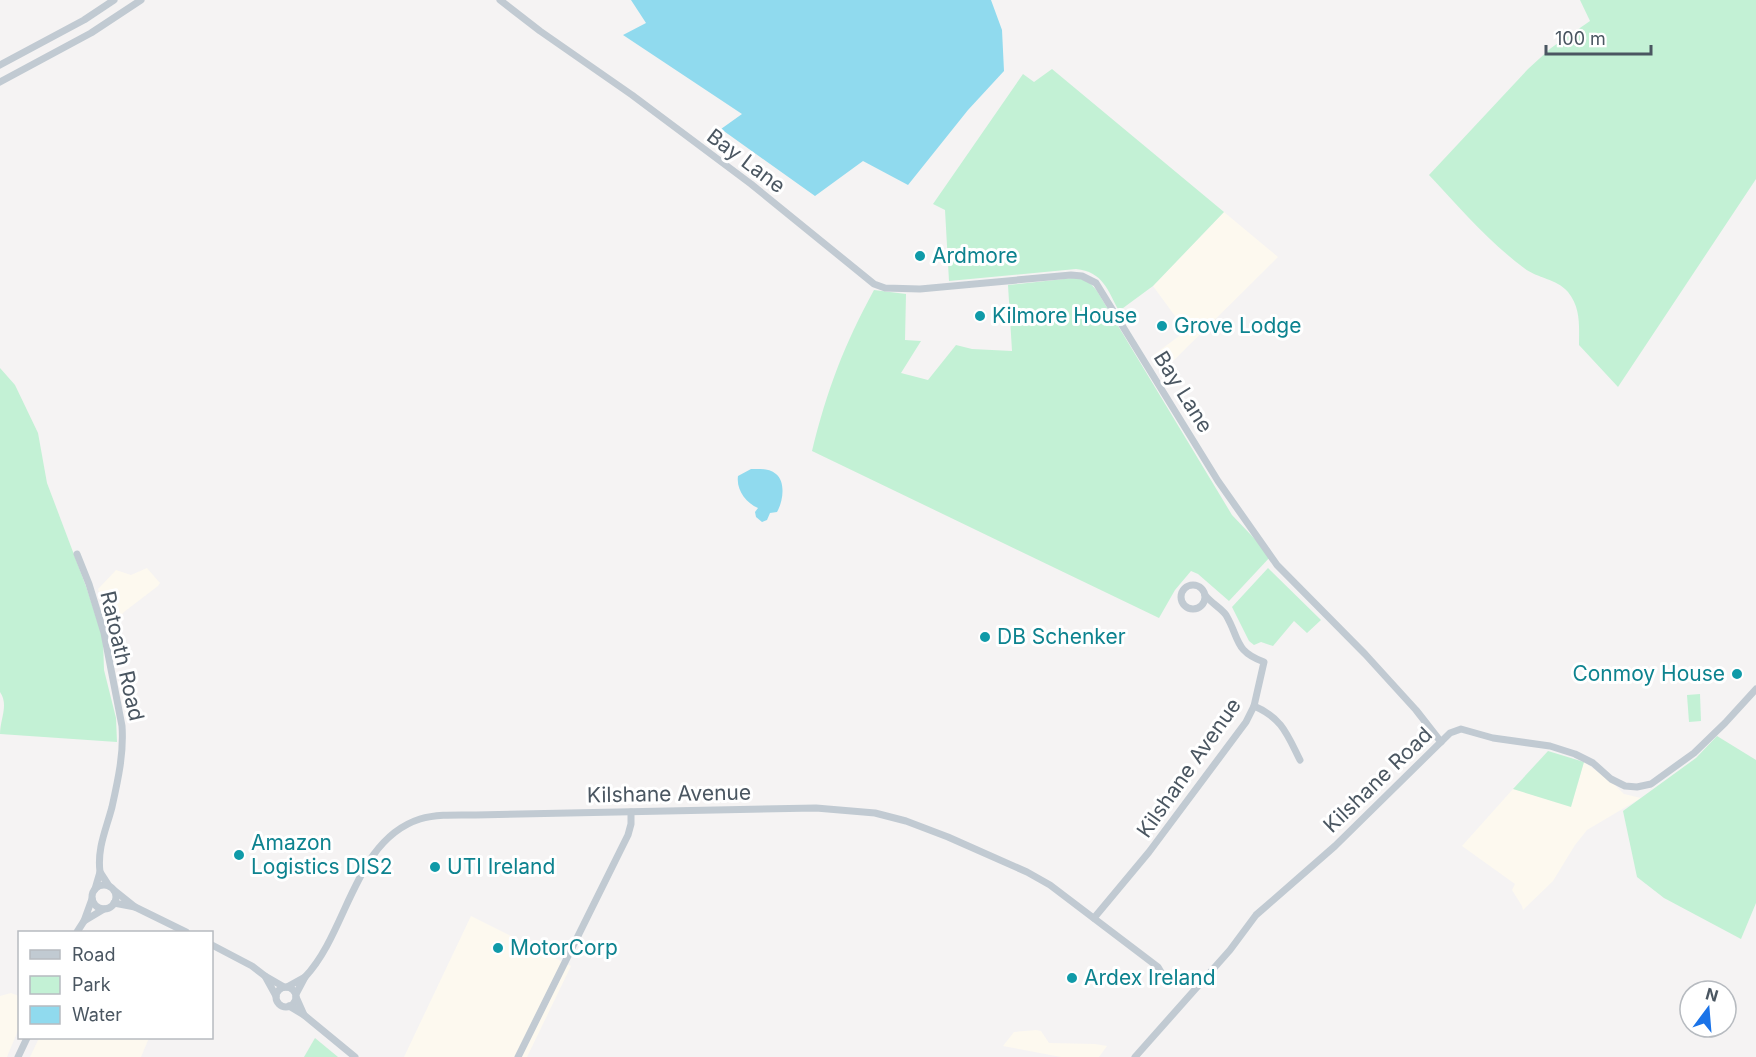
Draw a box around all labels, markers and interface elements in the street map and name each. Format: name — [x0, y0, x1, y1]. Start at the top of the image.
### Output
scale bar — [1546, 18, 1651, 56]
text: 100 m — [1555, 28, 1606, 49]
street label: Bay Lane — [702, 123, 790, 198]
place label: Ardmore — [932, 243, 1018, 268]
marker: Ardmore — [913, 249, 927, 263]
place label: Kilmore House — [992, 303, 1137, 328]
marker: Kilmore House — [973, 309, 987, 323]
place label: Grove Lodge — [1174, 313, 1301, 338]
marker: Grove Lodge — [1155, 319, 1169, 333]
street label: Bay Lane — [1149, 346, 1218, 437]
street label: Ratoath Road — [95, 589, 150, 723]
place label: DB Schenker — [997, 624, 1126, 649]
marker: DB Schenker — [978, 630, 992, 644]
place label: Conmoy House — [1572, 661, 1725, 686]
marker: Conmoy House — [1730, 667, 1744, 681]
street label: Kilshane Avenue — [1131, 693, 1246, 842]
street label: Kilshane Road — [1318, 722, 1437, 838]
street label: Kilshane Avenue — [587, 780, 751, 807]
place label: Amazon Logistics DIS2 — [251, 830, 393, 879]
marker: Amazon Logistics DIS2 — [232, 848, 246, 862]
place label: UTI Ireland — [447, 854, 555, 879]
marker: UTI Ireland — [428, 860, 442, 874]
legend — [18, 931, 213, 1039]
place label: MotorCorp — [510, 935, 618, 960]
marker: MotorCorp — [491, 941, 505, 955]
text: Road — [72, 944, 115, 965]
place label: Ardex Ireland — [1084, 965, 1216, 990]
marker: Ardex Ireland — [1065, 971, 1079, 985]
text: Park — [72, 974, 111, 995]
north arrow — [1678, 979, 1738, 1039]
text: N — [1704, 983, 1721, 1006]
text: Water — [72, 1004, 122, 1025]

